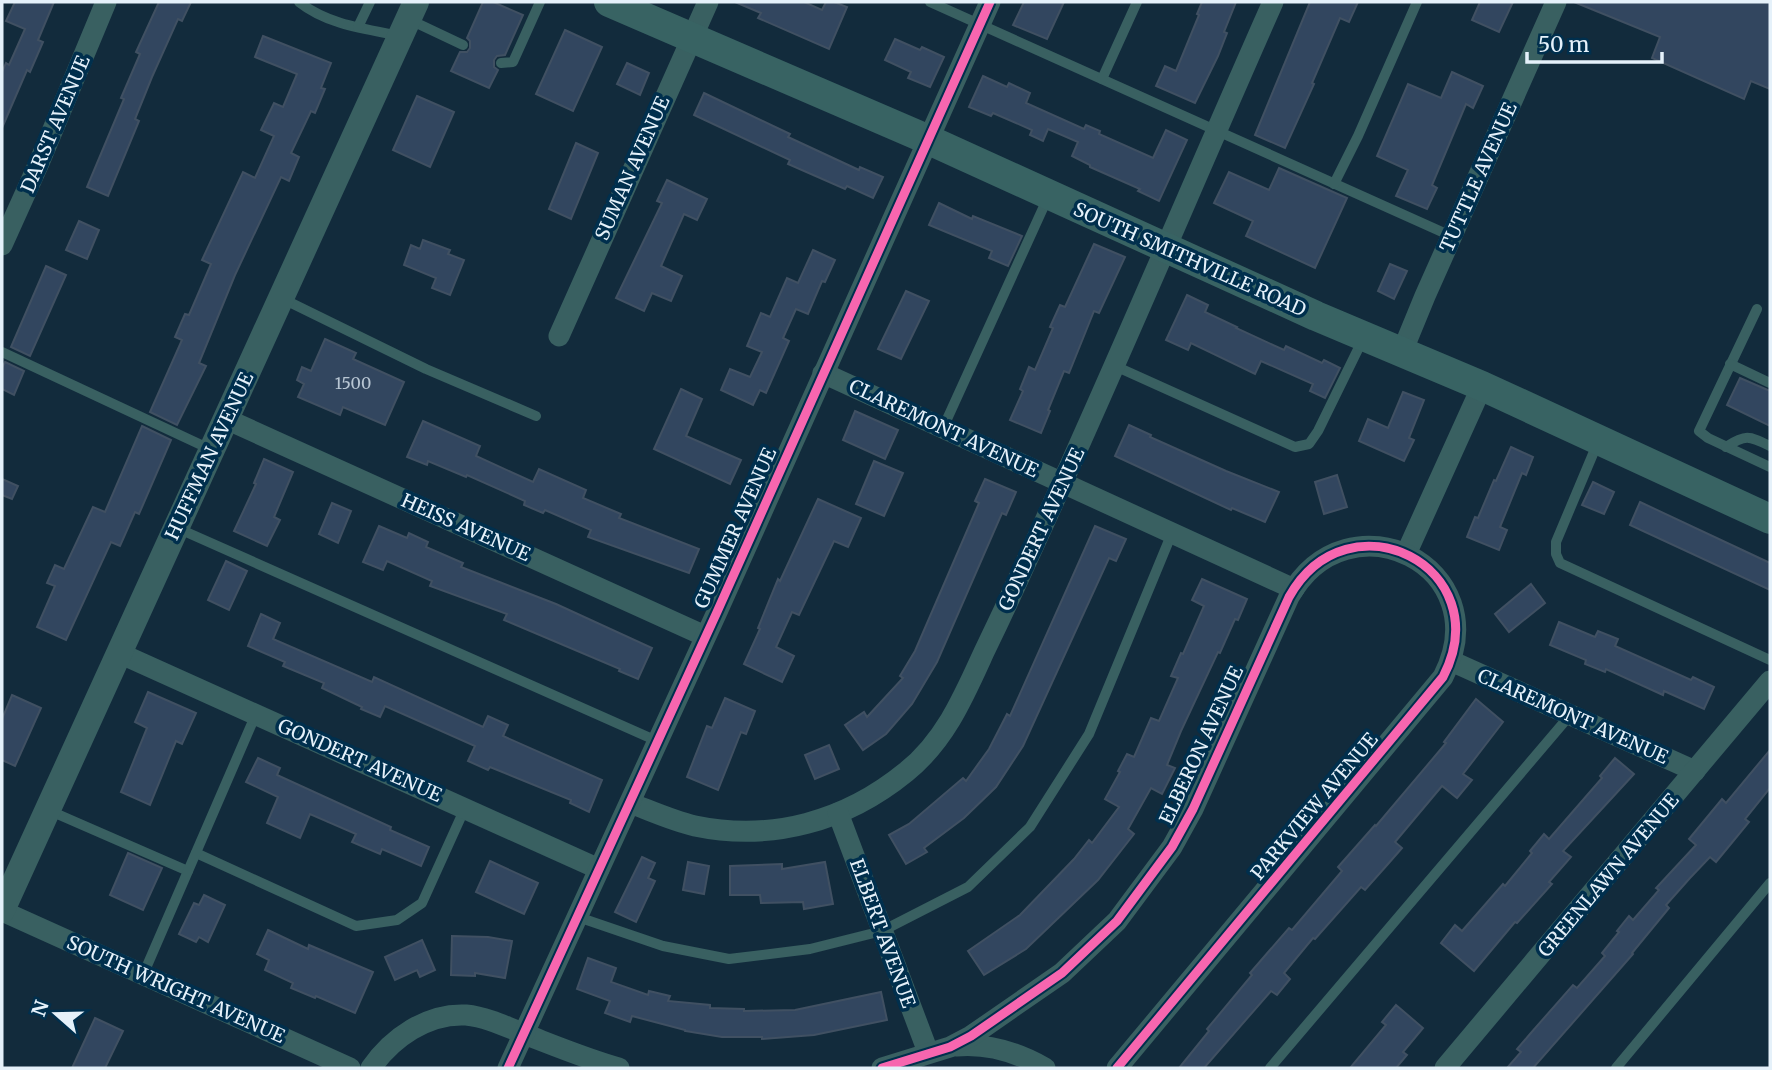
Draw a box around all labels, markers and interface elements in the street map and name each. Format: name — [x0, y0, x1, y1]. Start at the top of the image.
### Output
scale bar — [1527, 21, 1662, 65]
text: 50 m — [1538, 31, 1589, 58]
street label: DARST AVENUE — [15, 52, 95, 196]
street label: SUMAN AVENUE — [589, 92, 675, 244]
street label: TUTTLE AVENUE — [1434, 98, 1522, 256]
street label: SOUTH SMITHVILLE ROAD — [1070, 197, 1310, 321]
street label: HUFFMAN AVENUE — [160, 368, 258, 544]
house number: 1500 — [335, 373, 371, 393]
street label: CLAREMONT AVENUE — [845, 374, 1043, 482]
street label: GUMMER AVENUE — [689, 444, 781, 612]
street label: GONDERT AVENUE — [993, 444, 1089, 614]
street label: HEISS AVENUE — [398, 488, 534, 566]
street label: ELBERON AVENUE — [1154, 662, 1248, 828]
street label: CLAREMONT AVENUE — [1474, 663, 1672, 769]
street label: GONDERT AVENUE — [274, 713, 446, 807]
street label: PARKVIEW AVENUE — [1245, 728, 1383, 884]
street label: GREENLAWN AVENUE — [1533, 788, 1683, 962]
street label: ELBERT AVENUE — [845, 855, 921, 1011]
street label: SOUTH WRIGHT AVENUE — [63, 930, 289, 1048]
north arrow — [21, 979, 91, 1049]
text: N — [26, 997, 54, 1019]

